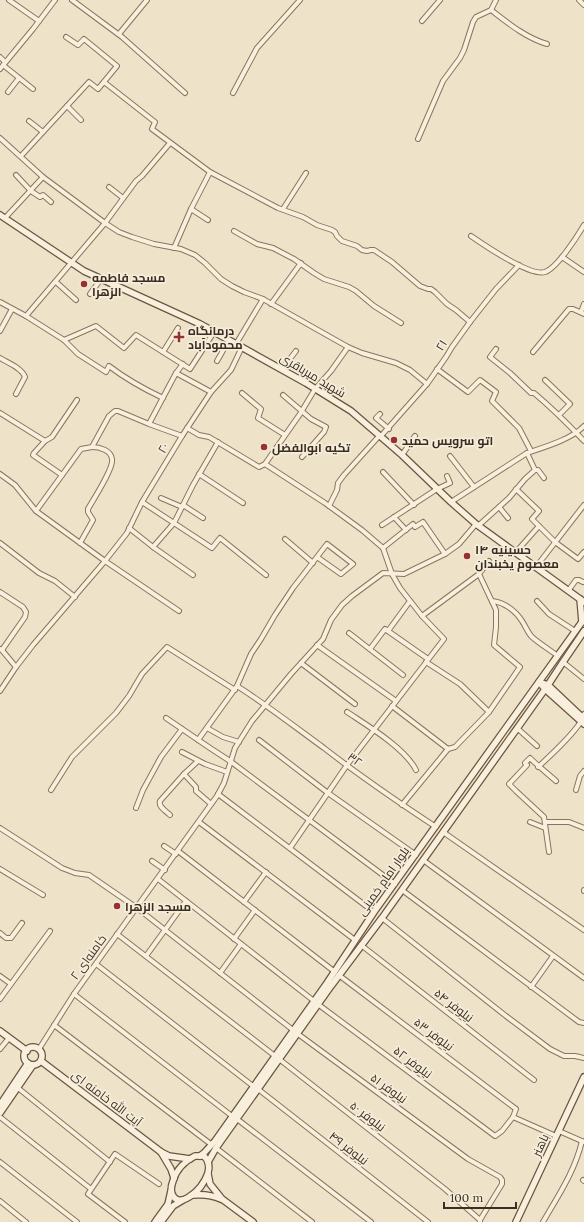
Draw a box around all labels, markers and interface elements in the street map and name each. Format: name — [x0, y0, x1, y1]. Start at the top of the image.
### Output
place label: مسجد فاطمه الزهرا — [92, 270, 165, 300]
marker: مسجد فاطمه الزهرا — [79, 279, 89, 289]
place label: درمانگاه محمودآباد — [188, 323, 243, 353]
marker: درمانگاه محمودآباد — [173, 331, 185, 343]
street label: ۲۱ — [432, 337, 450, 353]
street label: شهید میرباقری — [277, 349, 349, 401]
place label: اتو سرویس حمید — [402, 433, 493, 449]
marker: اتو سرویس حمید — [389, 435, 399, 445]
street label: ۲۰ — [154, 440, 172, 456]
place label: تکیه ابوالفضل — [272, 440, 351, 456]
marker: تکیه ابوالفضل — [259, 442, 269, 452]
place label: حسینیه ۱۴ معصوم یخبندان — [475, 542, 559, 572]
marker: حسینیه ۱۴ معصوم یخبندان — [462, 551, 472, 561]
street label: ۳۲ — [345, 749, 365, 769]
street label: بلوار امام خمینی — [354, 844, 413, 919]
place label: مسجد الزهرا — [125, 899, 191, 915]
marker: مسجد الزهرا — [112, 901, 122, 911]
street label: خامنه‌ای ۲ — [67, 932, 109, 982]
street label: نیلوفر ۵۴ — [431, 985, 477, 1025]
street label: نیلوفر ۵۳ — [411, 1014, 457, 1054]
street label: نیلوفر ۵۲ — [391, 1043, 435, 1081]
street label: آیت الله خامنه ای — [69, 1067, 146, 1130]
street label: نیلوفر ۵۱ — [368, 1070, 410, 1106]
street label: نیلوفر ۵۰ — [347, 1097, 389, 1135]
street label: نیلوفر ۴۹ — [326, 1128, 372, 1168]
street label: باهنر — [528, 1131, 552, 1160]
scale bar — [444, 1184, 516, 1210]
text: 100 m — [450, 1190, 483, 1205]

